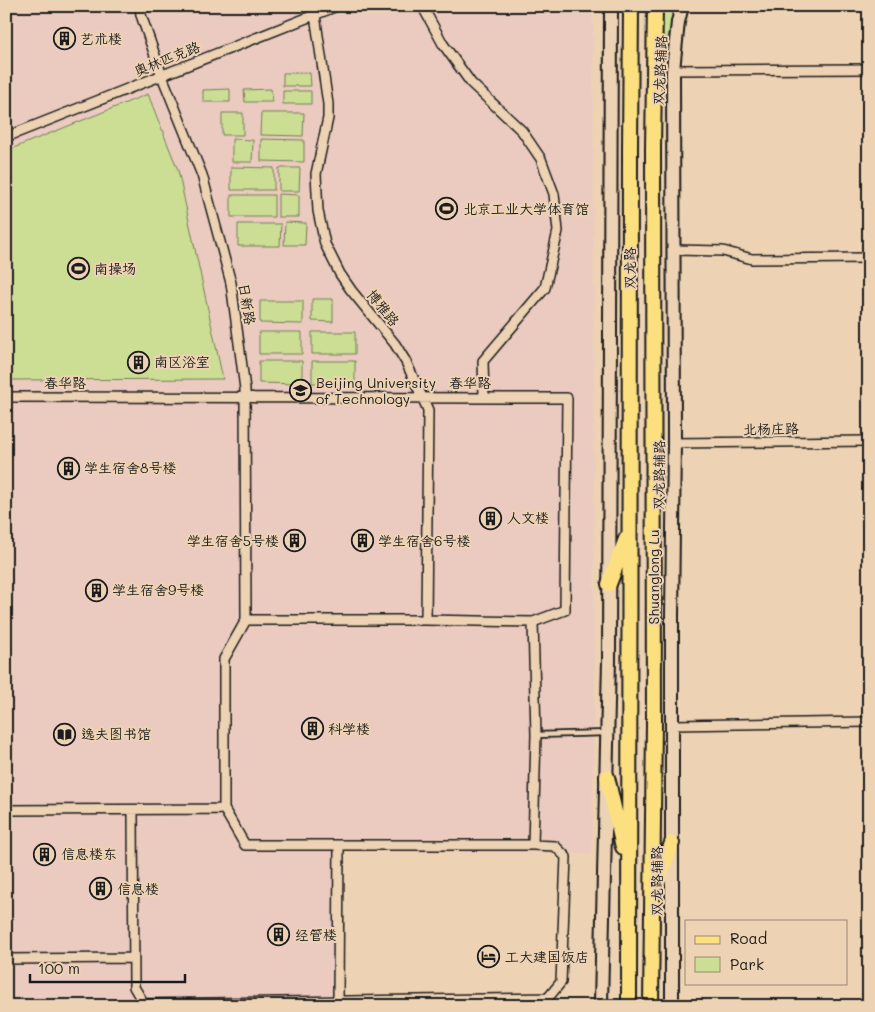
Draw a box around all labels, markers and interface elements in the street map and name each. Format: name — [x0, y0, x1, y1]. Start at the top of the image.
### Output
building icon: 艺术楼 — [52, 27, 76, 51]
place label: 艺术楼 — [80, 29, 122, 48]
street label: 双龙路辅路 — [648, 35, 671, 105]
street label: 奥林匹克路 — [131, 37, 203, 80]
sports icon: 北京工业大学体育馆 — [435, 197, 459, 221]
place label: 北京工业大学体育馆 — [463, 199, 589, 218]
street label: 双龙路 — [620, 247, 639, 289]
sports icon: 南操场 — [66, 257, 90, 281]
place label: 南操场 — [94, 259, 136, 278]
street label: 日新路 — [235, 282, 260, 326]
street label: 博雅路 — [363, 285, 404, 330]
building icon: 南区浴室 — [126, 350, 150, 374]
place label: 南区浴室 — [154, 352, 210, 371]
street label: 春华路 — [44, 373, 86, 392]
place label: Beijing University of Technology — [316, 373, 436, 408]
street label: 春华路 — [449, 373, 491, 392]
school or university icon: Beijing University of Technology — [288, 379, 312, 403]
street label: 北杨庄路 — [743, 419, 799, 438]
street label: 双龙路辅路 — [648, 440, 669, 510]
building icon: 学生宿舍8号楼 — [56, 456, 80, 480]
place label: 学生宿舍8号楼 — [84, 458, 176, 477]
building icon: 人文楼 — [479, 506, 503, 530]
place label: 人文楼 — [507, 508, 549, 527]
building icon: 学生宿舍5号楼 — [283, 529, 307, 553]
building icon: 学生宿舍6号楼 — [350, 529, 374, 553]
street label: Shuanglong Lu — [644, 529, 663, 625]
place label: 学生宿舍5号楼 — [187, 531, 279, 550]
place label: 学生宿舍6号楼 — [378, 531, 470, 550]
building icon: 学生宿舍9号楼 — [84, 578, 108, 602]
place label: 学生宿舍9号楼 — [112, 580, 204, 599]
building icon: 科学楼 — [300, 717, 324, 741]
place label: 科学楼 — [328, 719, 370, 738]
library icon: 逸夫图书馆 — [53, 722, 77, 746]
place label: 逸夫图书馆 — [81, 724, 151, 743]
building icon: 信息楼东 — [33, 842, 57, 866]
place label: 信息楼东 — [61, 844, 117, 863]
street label: 双龙路辅路 — [647, 846, 666, 916]
building icon: 信息楼 — [89, 877, 113, 901]
place label: 信息楼 — [117, 879, 159, 898]
legend — [685, 920, 848, 984]
building icon: 经管楼 — [267, 923, 291, 947]
place label: 经管楼 — [295, 925, 337, 944]
text: Road — [730, 928, 767, 948]
hotel icon: 工大建国饭店 — [477, 945, 501, 969]
place label: 工大建国饭店 — [505, 947, 589, 966]
scale bar — [30, 952, 185, 984]
text: Park — [730, 954, 764, 974]
text: 100 m — [38, 958, 80, 978]

